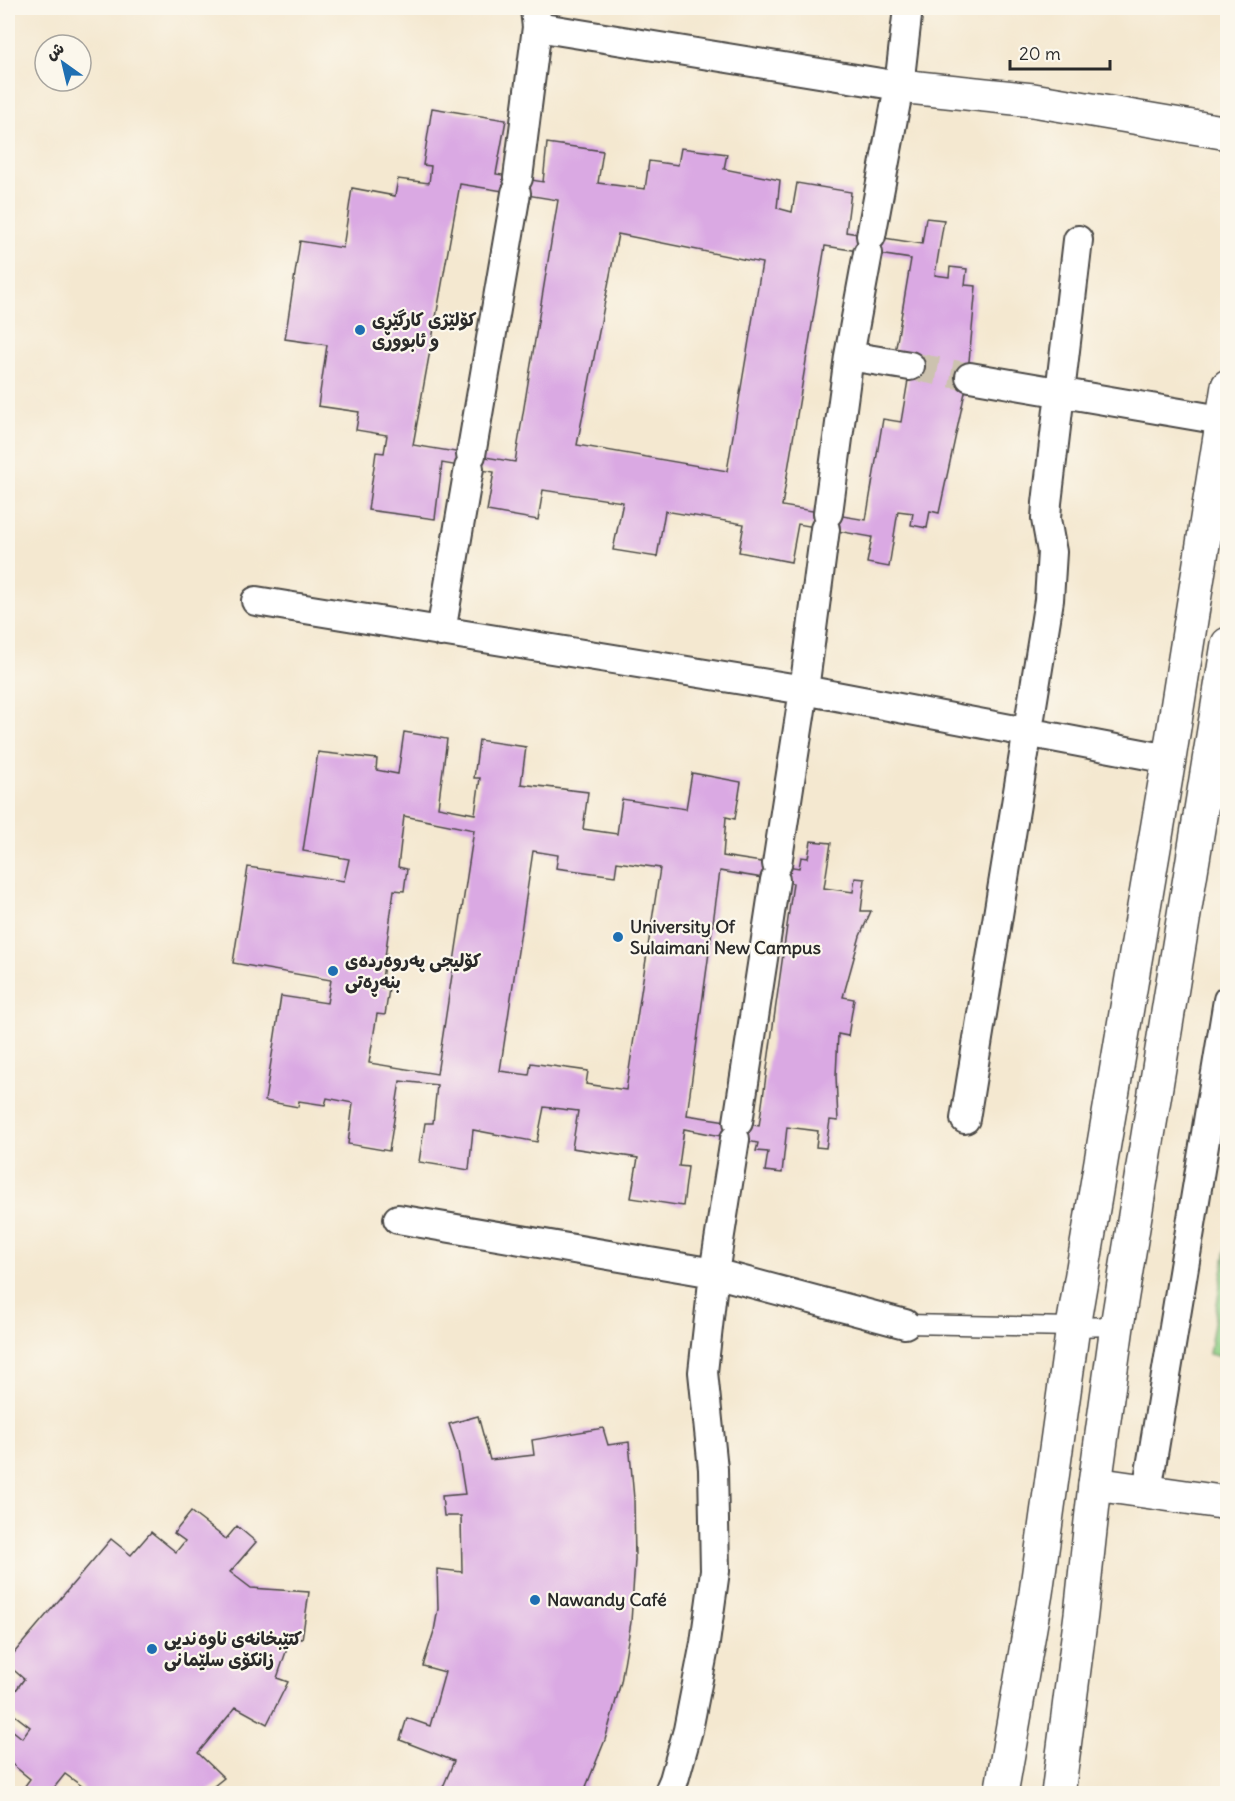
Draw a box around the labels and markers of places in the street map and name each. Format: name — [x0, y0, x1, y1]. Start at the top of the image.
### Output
place label: كۆلێژی كارگێڕی و ئابووری — [372, 308, 477, 352]
marker: كۆلێژی كارگێڕی و ئابووری — [353, 323, 367, 337]
place label: University Of Sulaimani New Campus — [630, 915, 821, 959]
marker: University Of Sulaimani New Campus — [611, 930, 625, 944]
place label: کۆلیجی پەروەردەی بنەڕەتی — [345, 949, 481, 997]
marker: کۆلیجی پەروەردەی بنەڕەتی — [326, 964, 340, 978]
place label: Nawandy Café — [547, 1588, 667, 1611]
marker: Nawandy Café — [528, 1593, 542, 1607]
place label: کتێبخانەی ناوەندیی زانکۆی سلێمانی — [164, 1627, 302, 1672]
marker: کتێبخانەی ناوەندیی زانکۆی سلێمانی — [145, 1642, 159, 1656]

